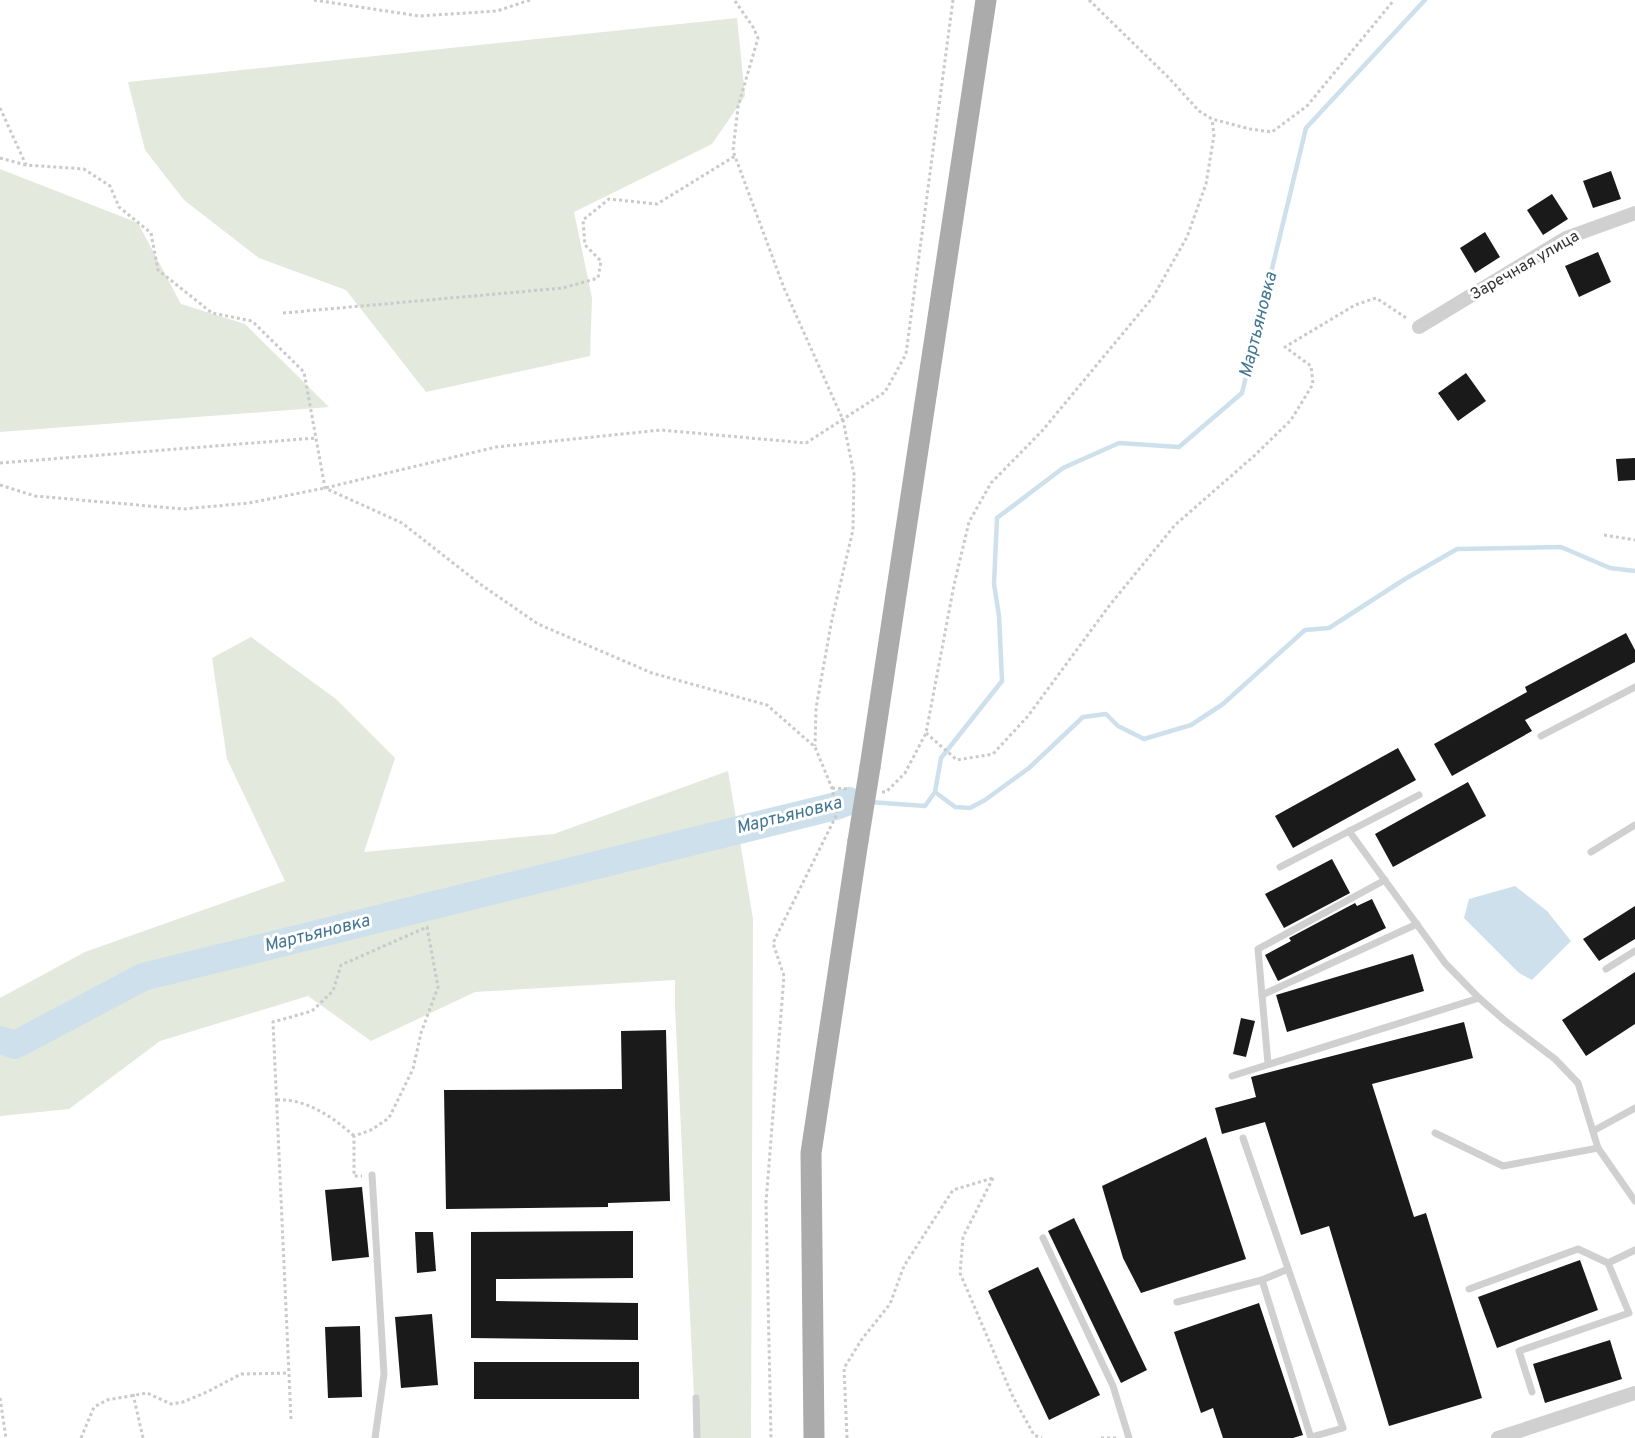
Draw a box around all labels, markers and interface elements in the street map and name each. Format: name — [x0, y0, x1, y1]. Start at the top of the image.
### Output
street label: Заречная улица — [1467, 227, 1583, 305]
water label: Мартьяновка — [1235, 269, 1283, 380]
water label: Мартьяновка — [734, 792, 845, 840]
water label: Мартьяновка — [262, 910, 373, 958]

